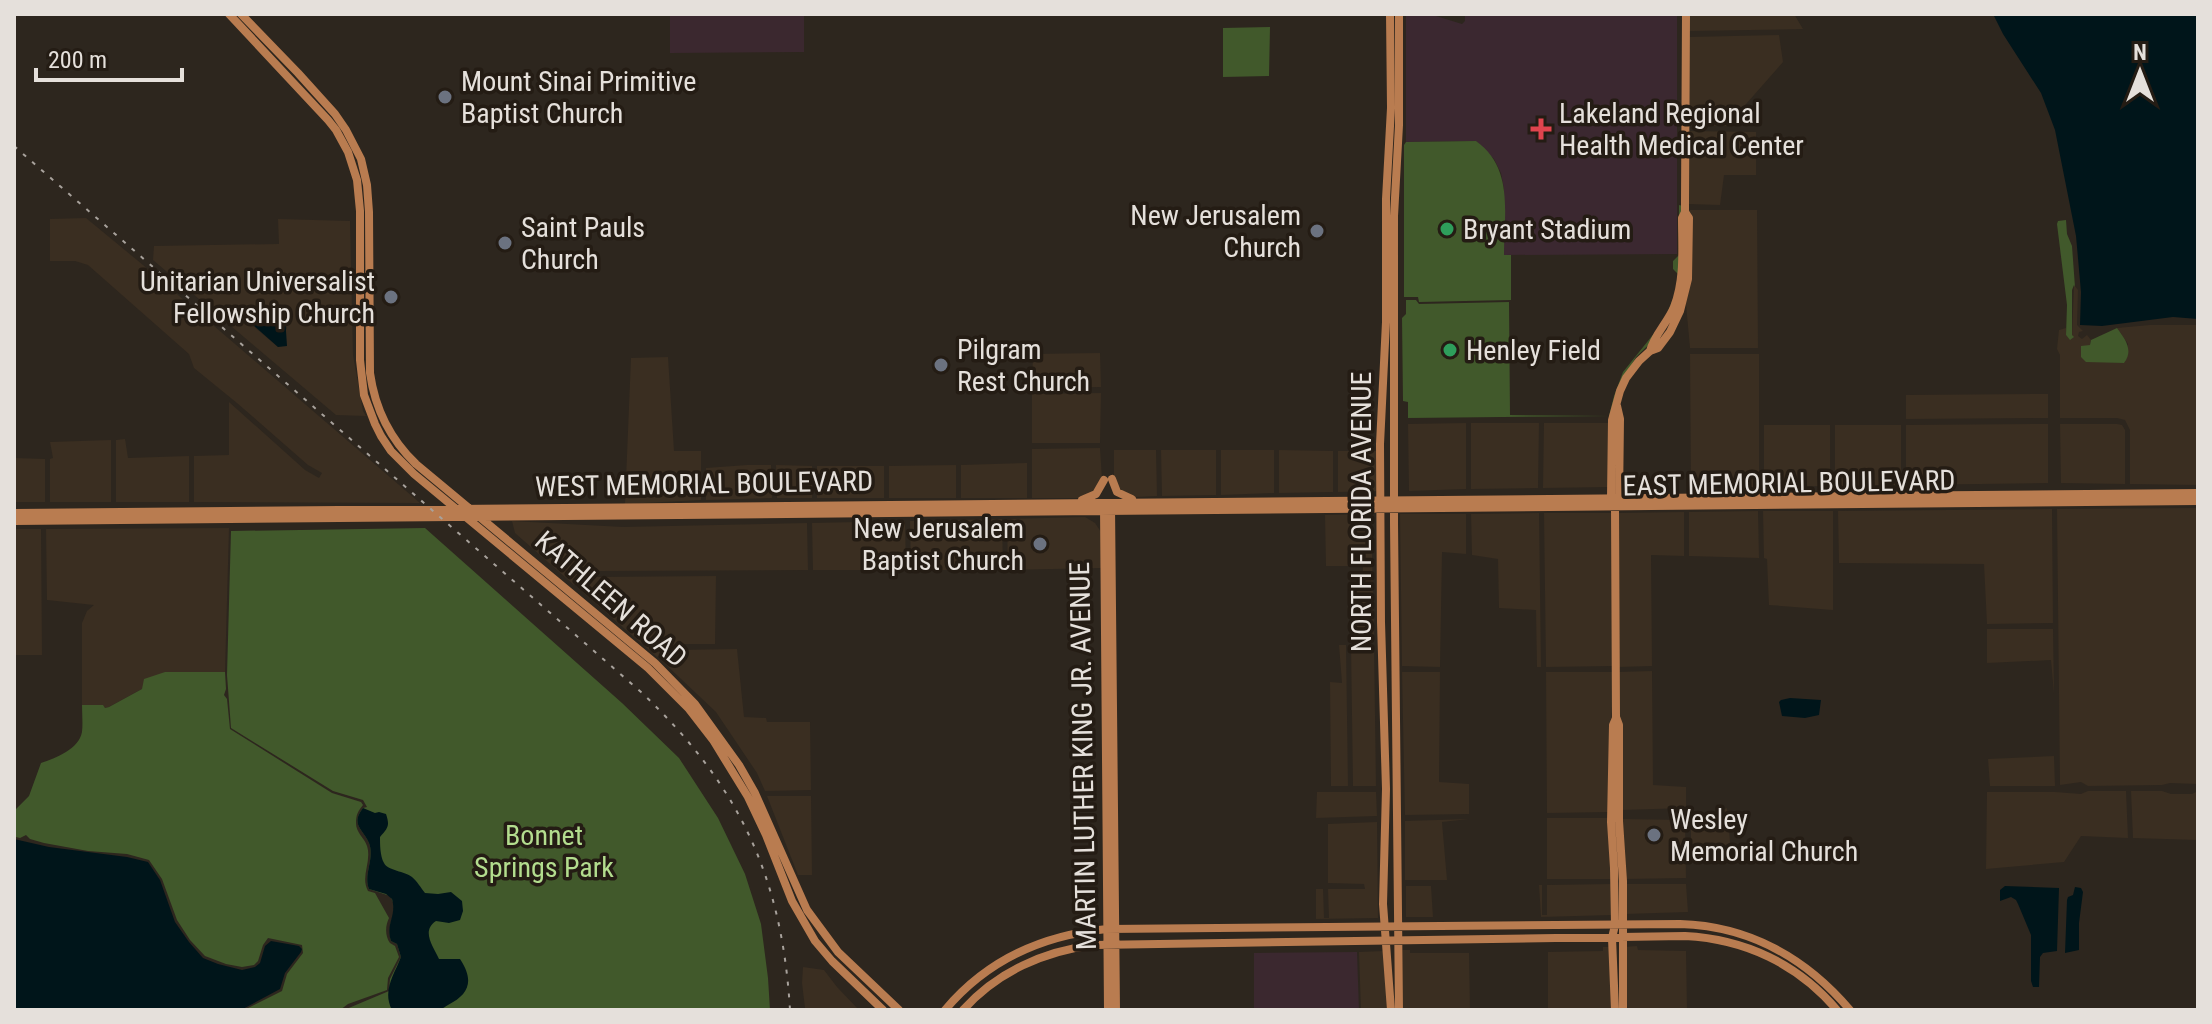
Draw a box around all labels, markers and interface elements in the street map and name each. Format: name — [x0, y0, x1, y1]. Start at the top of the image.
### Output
scale bar — [36, 32, 182, 82]
north arrow — [2100, 32, 2180, 112]
text: N — [2133, 40, 2147, 65]
text: 200 m — [48, 46, 107, 74]
place label: Mount Sinai Primitive Baptist Church — [461, 65, 696, 130]
marker: Mount Sinai Primitive Baptist Church — [436, 88, 454, 106]
place label: Lakeland Regional Health Medical Center — [1559, 97, 1804, 162]
marker: Lakeland Regional Health Medical Center — [1530, 118, 1552, 140]
place label: New Jerusalem Church — [1130, 199, 1301, 264]
place label: Saint Pauls Church — [521, 211, 645, 276]
place label: Bryant Stadium — [1463, 213, 1631, 246]
marker: Bryant Stadium — [1438, 220, 1456, 238]
marker: New Jerusalem Church — [1308, 222, 1326, 240]
marker: Saint Pauls Church — [496, 234, 514, 252]
place label: Unitarian Universalist Fellowship Church — [140, 265, 375, 330]
marker: Unitarian Universalist Fellowship Church — [382, 288, 400, 306]
place label: Pilgram Rest Church — [957, 333, 1090, 398]
place label: Henley Field — [1466, 334, 1601, 367]
marker: Henley Field — [1441, 341, 1459, 359]
marker: Pilgram Rest Church — [932, 356, 950, 374]
street label: NORTH FLORIDA AVENUE — [1345, 372, 1378, 652]
street label: EAST MEMORIAL BOULEVARD — [1622, 464, 1956, 502]
street label: WEST MEMORIAL BOULEVARD — [535, 465, 873, 503]
place label: New Jerusalem Baptist Church — [853, 512, 1024, 577]
street label: KATHLEEN ROAD — [528, 524, 694, 674]
marker: New Jerusalem Baptist Church — [1031, 535, 1049, 553]
street label: MARTIN LUTHER KING JR. AVENUE — [1063, 562, 1103, 950]
place label: Wesley Memorial Church — [1670, 803, 1858, 868]
park label: Bonnet Springs Park — [474, 819, 614, 884]
marker: Wesley Memorial Church — [1645, 826, 1663, 844]

